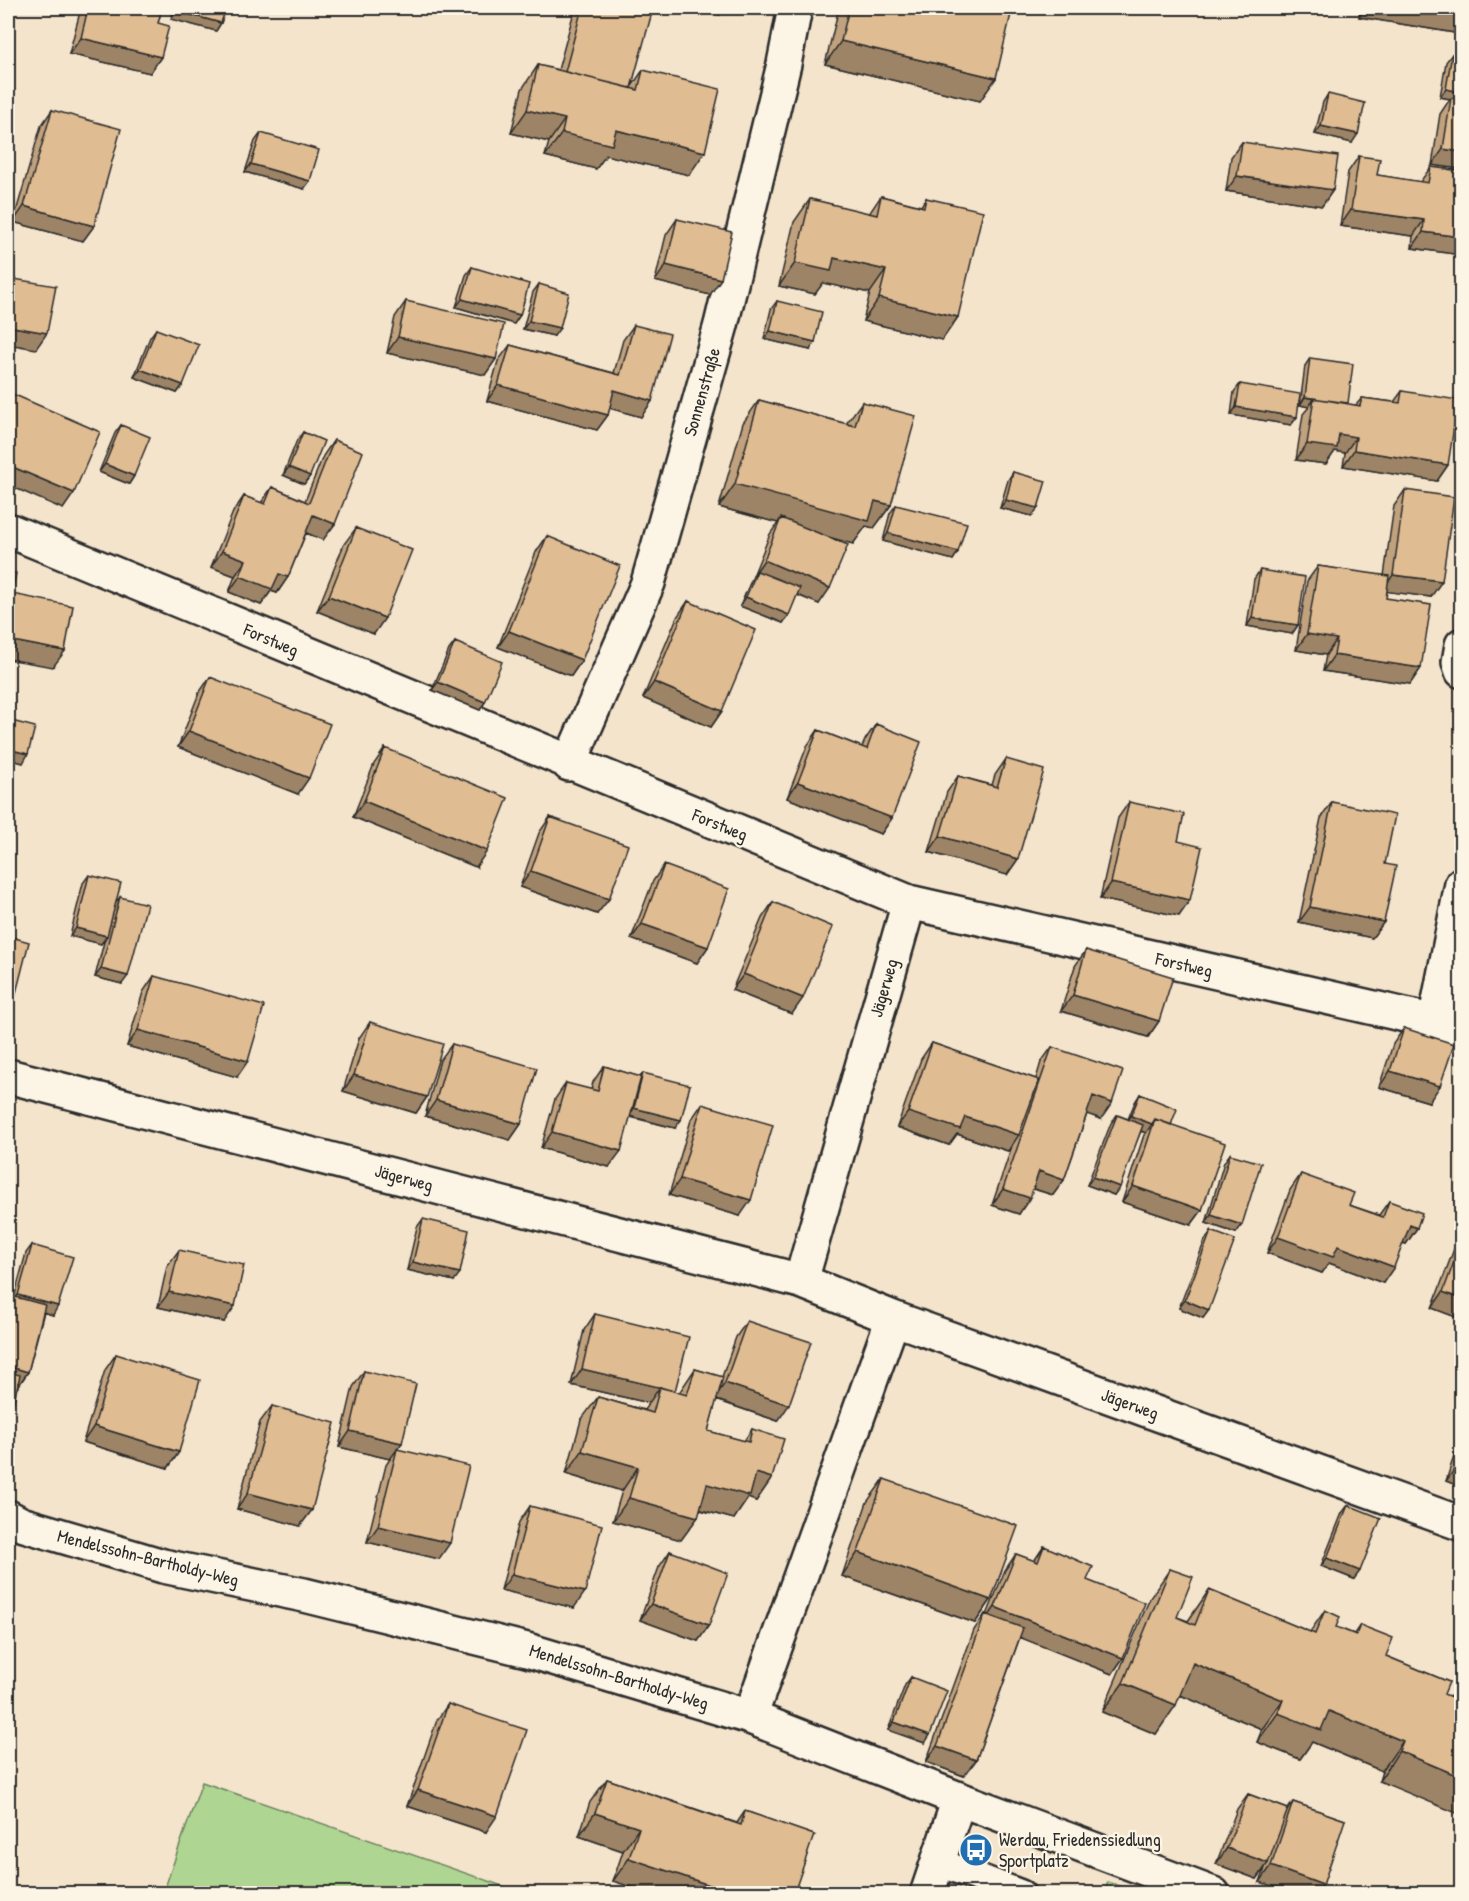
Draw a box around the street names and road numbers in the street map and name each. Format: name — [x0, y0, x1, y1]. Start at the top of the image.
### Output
street label: Sonnenstraße — [677, 345, 726, 439]
street label: Forstweg — [239, 616, 303, 662]
street label: Forstweg — [688, 802, 752, 847]
street label: Forstweg — [1152, 946, 1215, 983]
street label: Jägerweg — [863, 956, 904, 1020]
street label: Jägerweg — [372, 1158, 436, 1197]
street label: Jägerweg — [1098, 1382, 1162, 1425]
street label: Mendelssohn-Bartholdy-Weg — [55, 1523, 241, 1592]
street label: Mendelssohn-Bartholdy-Weg — [526, 1637, 712, 1716]

